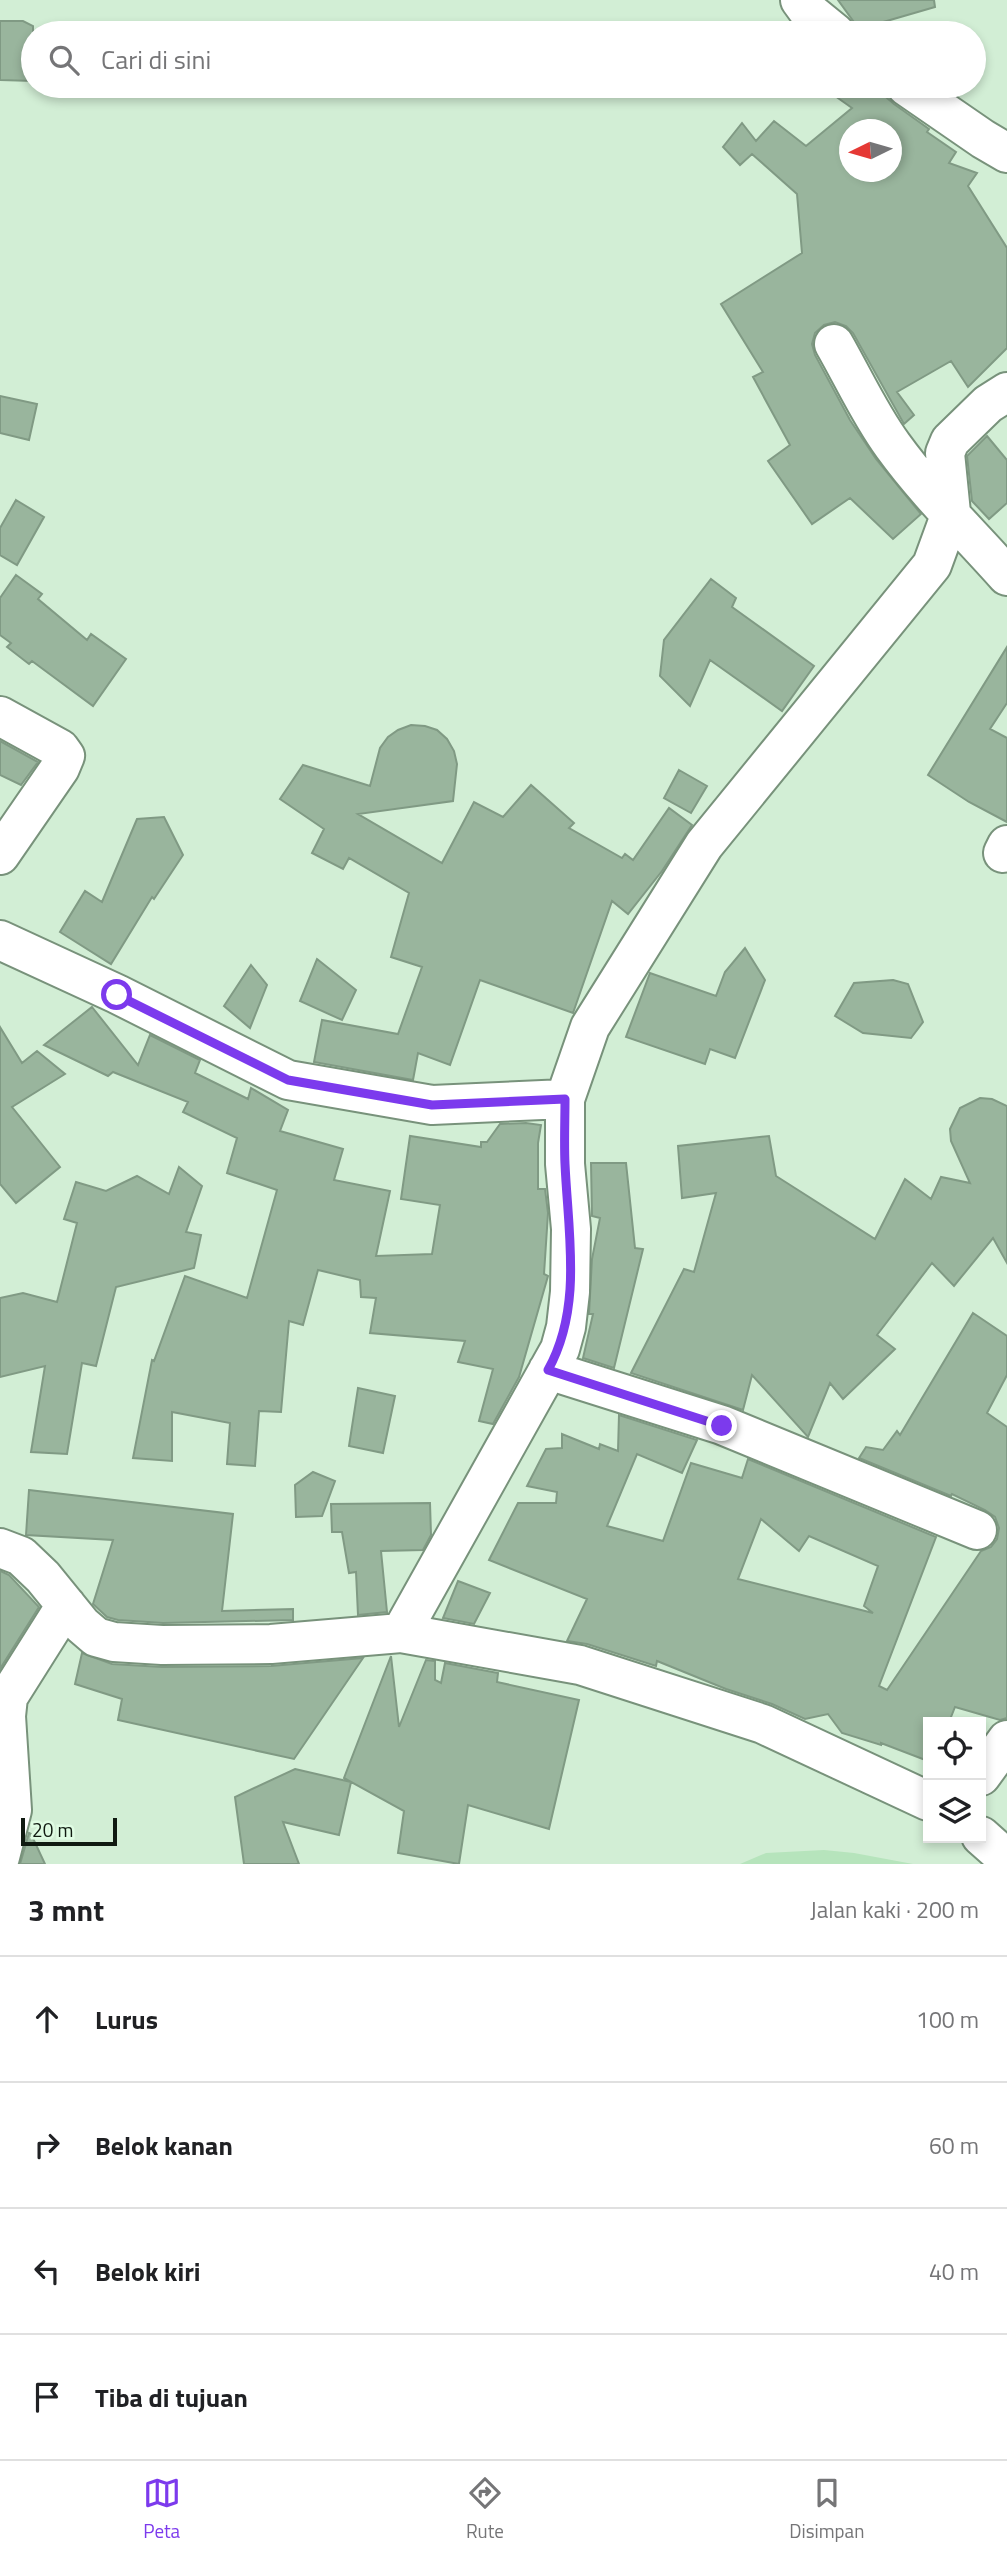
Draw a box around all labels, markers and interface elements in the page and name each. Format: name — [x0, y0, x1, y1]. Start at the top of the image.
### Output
search box — [21, 21, 986, 98]
text: Cari di sini — [101, 40, 211, 79]
icon: search — [45, 41, 83, 79]
north arrow — [839, 119, 902, 182]
route start — [101, 979, 132, 1010]
route end — [706, 1410, 737, 1441]
map controls — [923, 1717, 986, 1843]
button: locate — [923, 1717, 986, 1780]
button: layers — [923, 1780, 986, 1843]
scale bar — [21, 1815, 117, 1847]
text: 20 m — [32, 1815, 73, 1844]
text: 3 mnt — [28, 1887, 104, 1933]
text: Jalan kaki · 200 m — [810, 1892, 979, 1927]
icon: ahead — [28, 2000, 66, 2038]
text: Lurus — [95, 2000, 158, 2039]
text: 100 m — [916, 2002, 979, 2037]
icon: right — [28, 2126, 66, 2164]
text: Belok kanan — [95, 2126, 233, 2165]
text: 60 m — [929, 2128, 979, 2163]
icon: left — [28, 2252, 66, 2290]
text: Belok kiri — [95, 2252, 201, 2291]
text: 40 m — [929, 2254, 979, 2289]
icon: arrive — [28, 2378, 66, 2416]
text: Tiba di tujuan — [95, 2378, 248, 2417]
tab: Peta — [143, 2474, 181, 2545]
tab: Rute — [466, 2474, 504, 2545]
tab: Disimpan — [789, 2474, 864, 2545]

